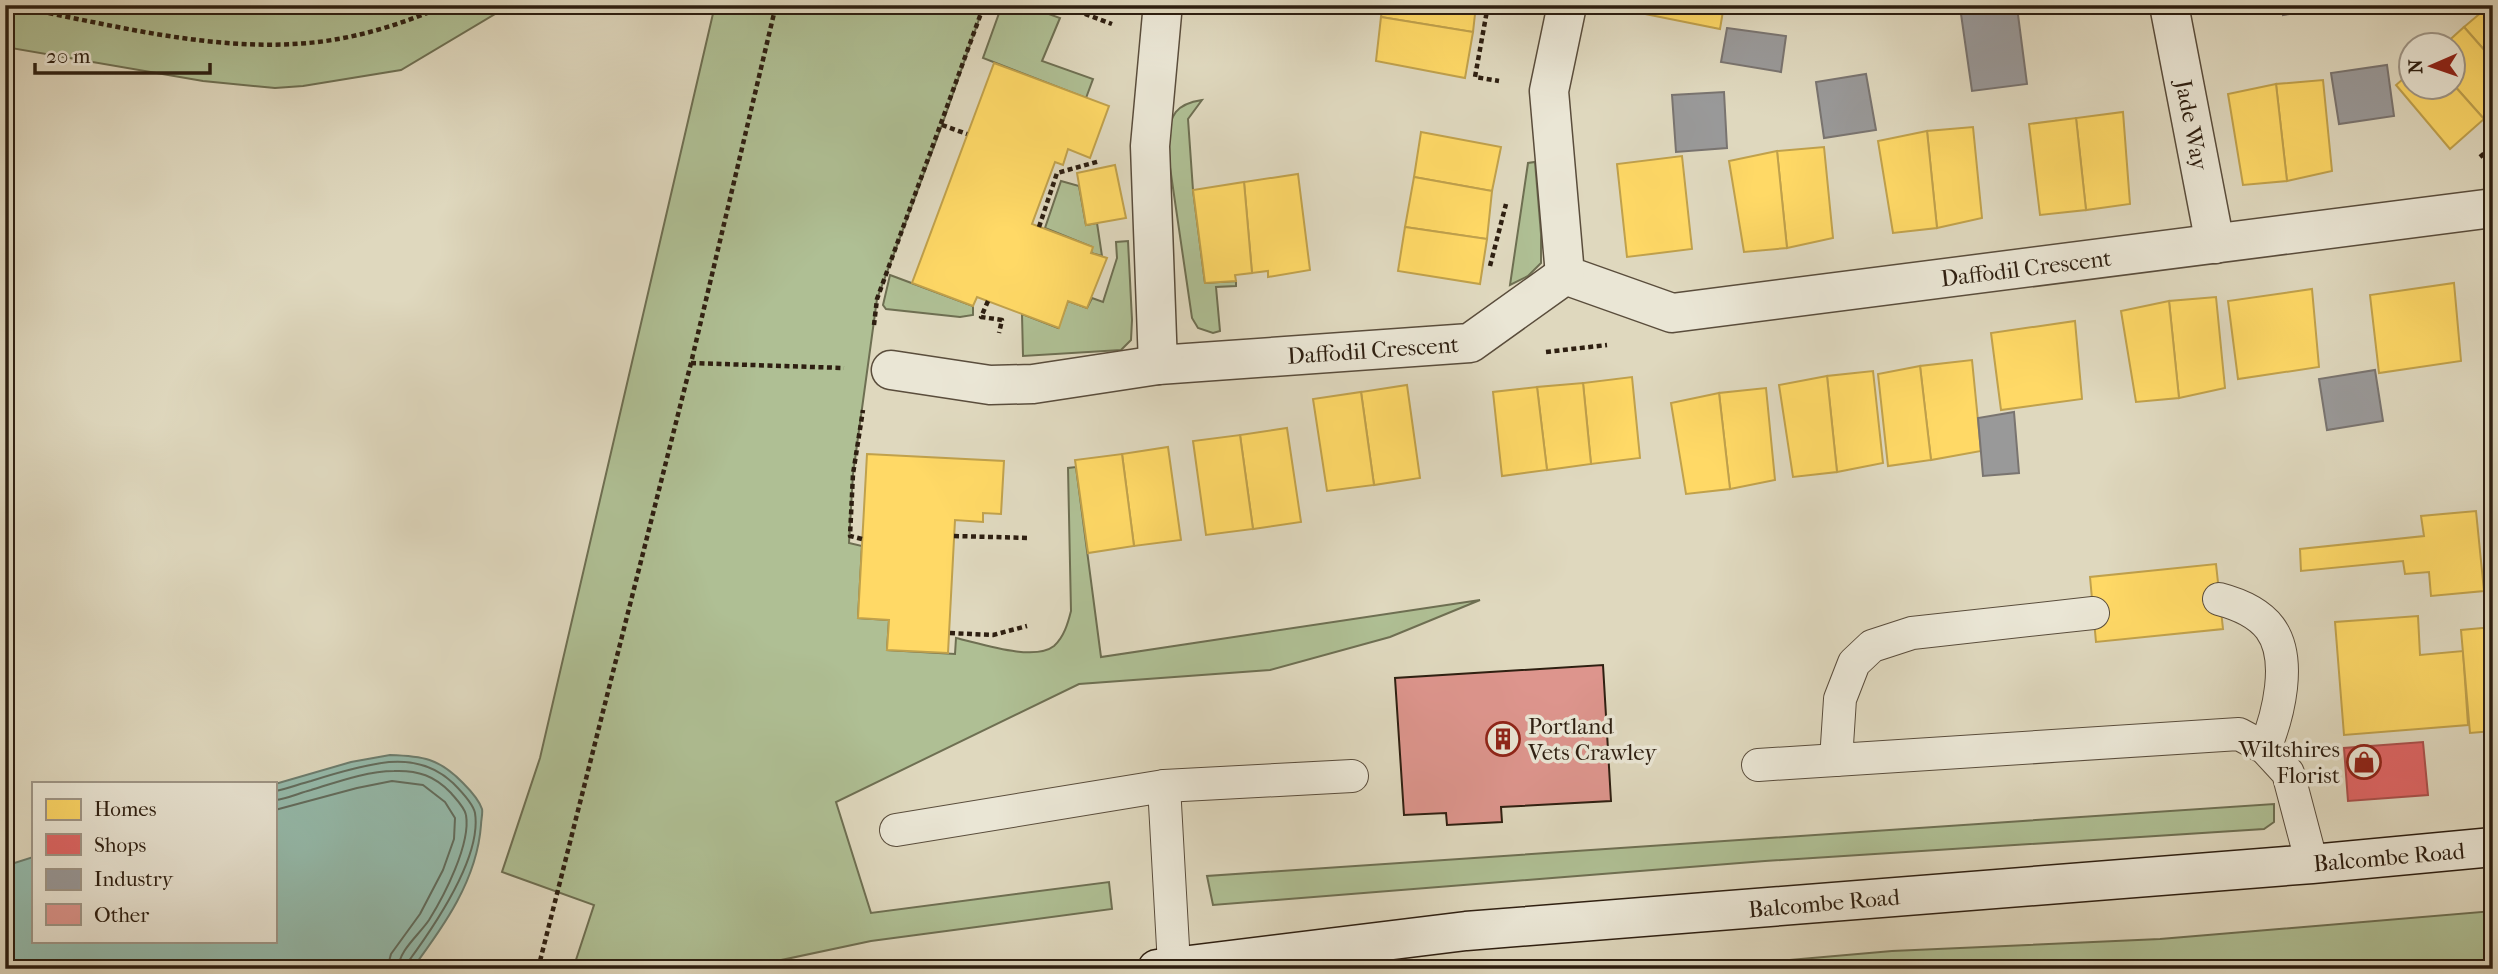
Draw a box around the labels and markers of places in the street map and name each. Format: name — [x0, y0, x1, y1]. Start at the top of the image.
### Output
place label: Portland Vets Crawley — [1527, 713, 1657, 766]
building icon: Portland Vets Crawley — [1484, 720, 1522, 758]
place label: Wiltshires Florist — [2238, 736, 2340, 789]
shop icon: Wiltshires Florist — [2345, 743, 2383, 781]

